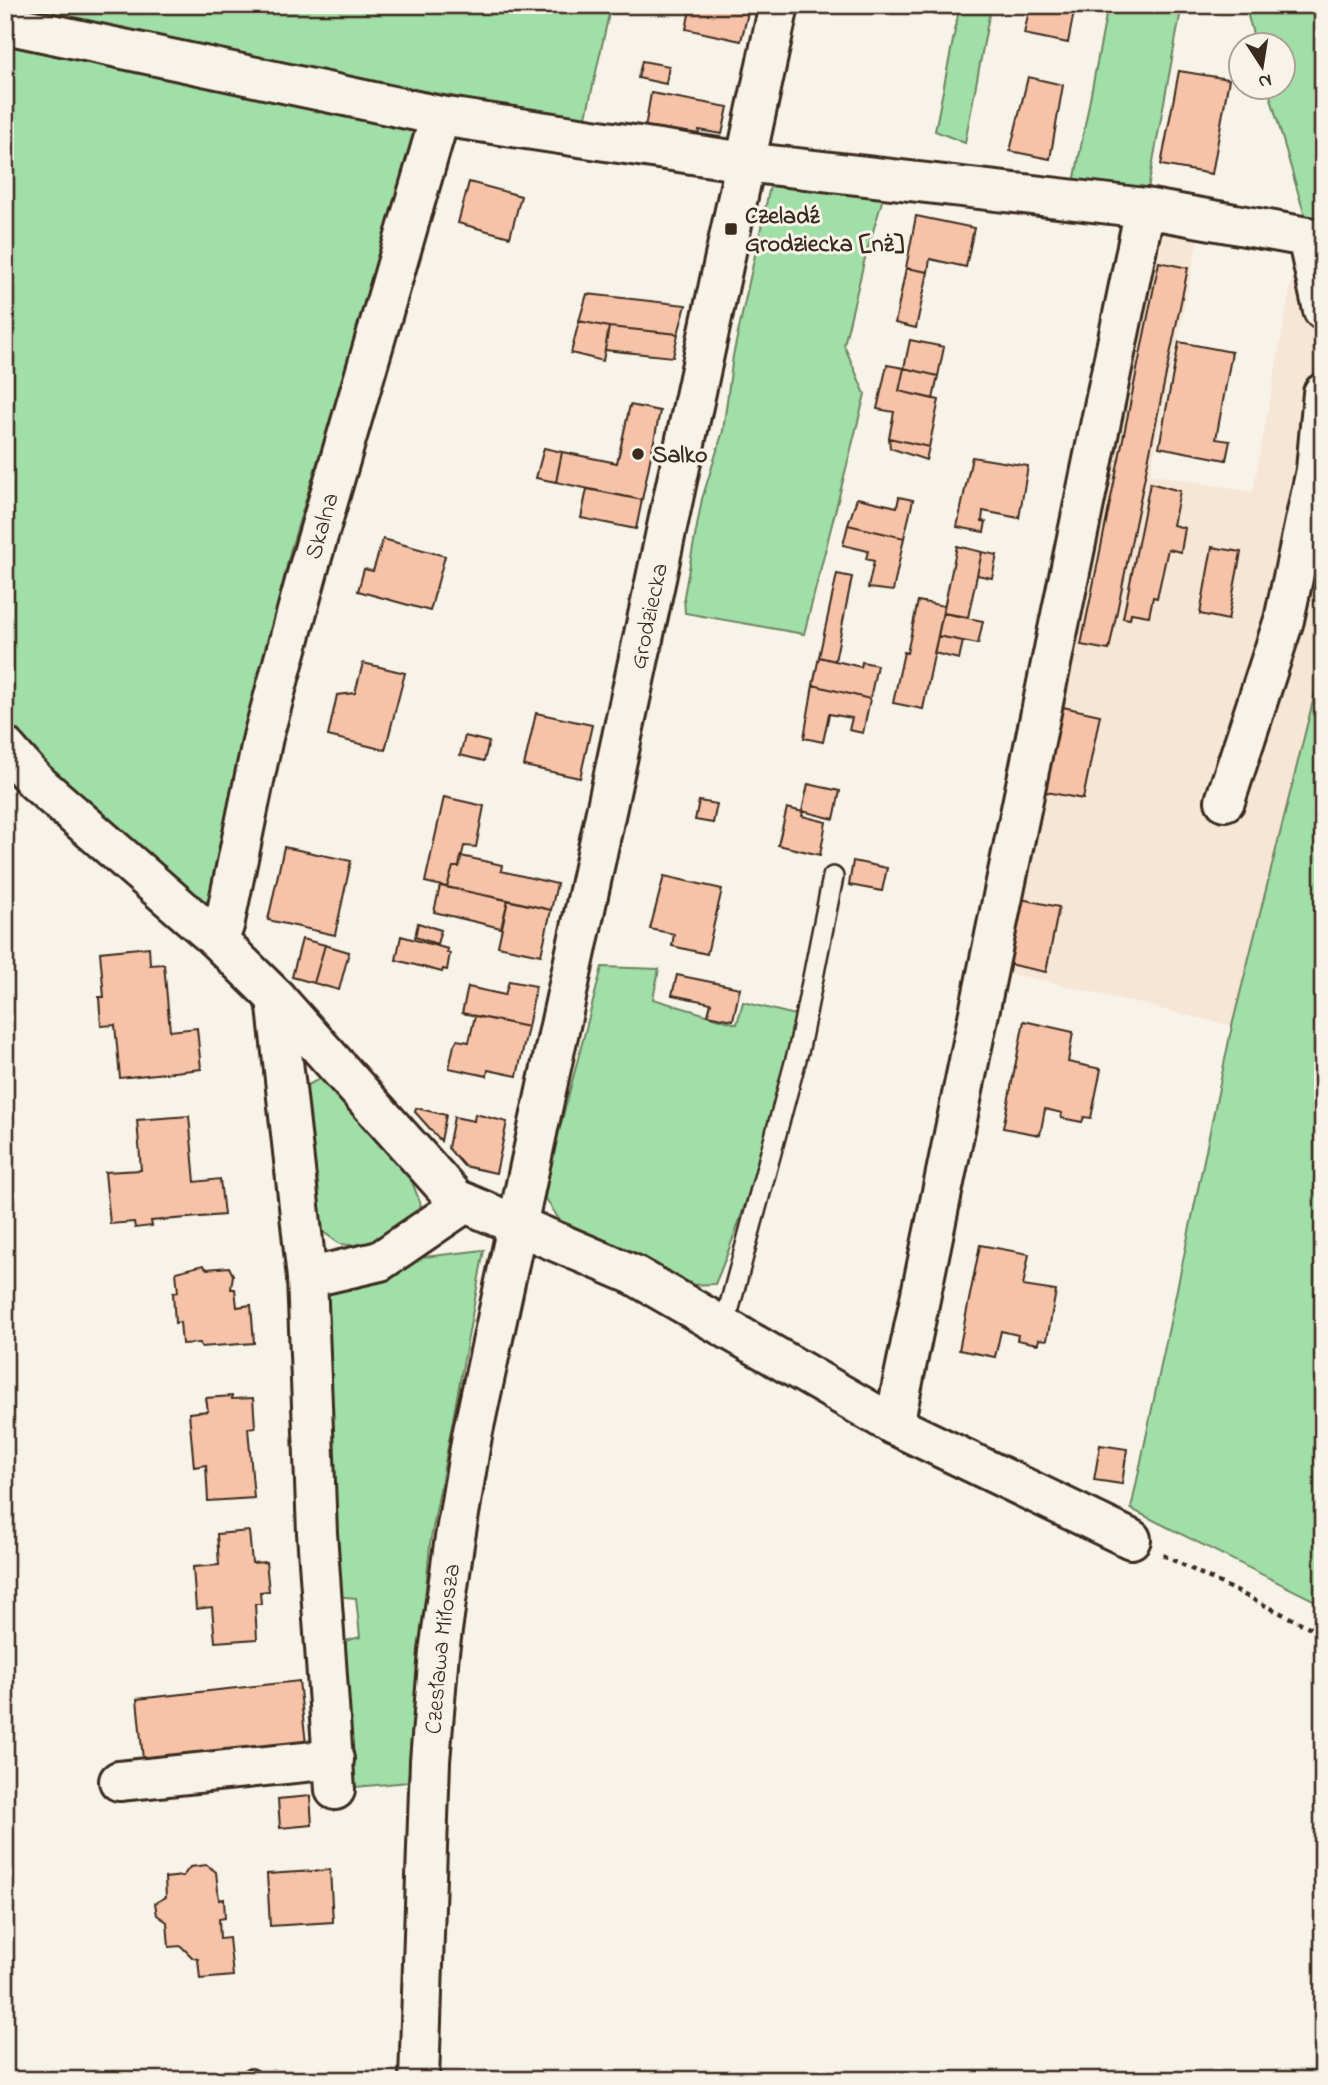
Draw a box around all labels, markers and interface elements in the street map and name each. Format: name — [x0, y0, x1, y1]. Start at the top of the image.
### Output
north arrow — [1226, 32, 1296, 102]
text: N — [1256, 66, 1274, 95]
place label: Czeladź Grodziecka [nż] — [745, 200, 905, 263]
marker: Czeladź Grodziecka [nż] — [723, 221, 739, 237]
place label: Salko — [652, 439, 707, 474]
marker: Salko — [630, 446, 646, 462]
street label: Skalna — [297, 489, 350, 564]
street label: Grodziecka — [622, 560, 679, 673]
street label: Czesława Miłosza — [417, 1562, 471, 1736]

